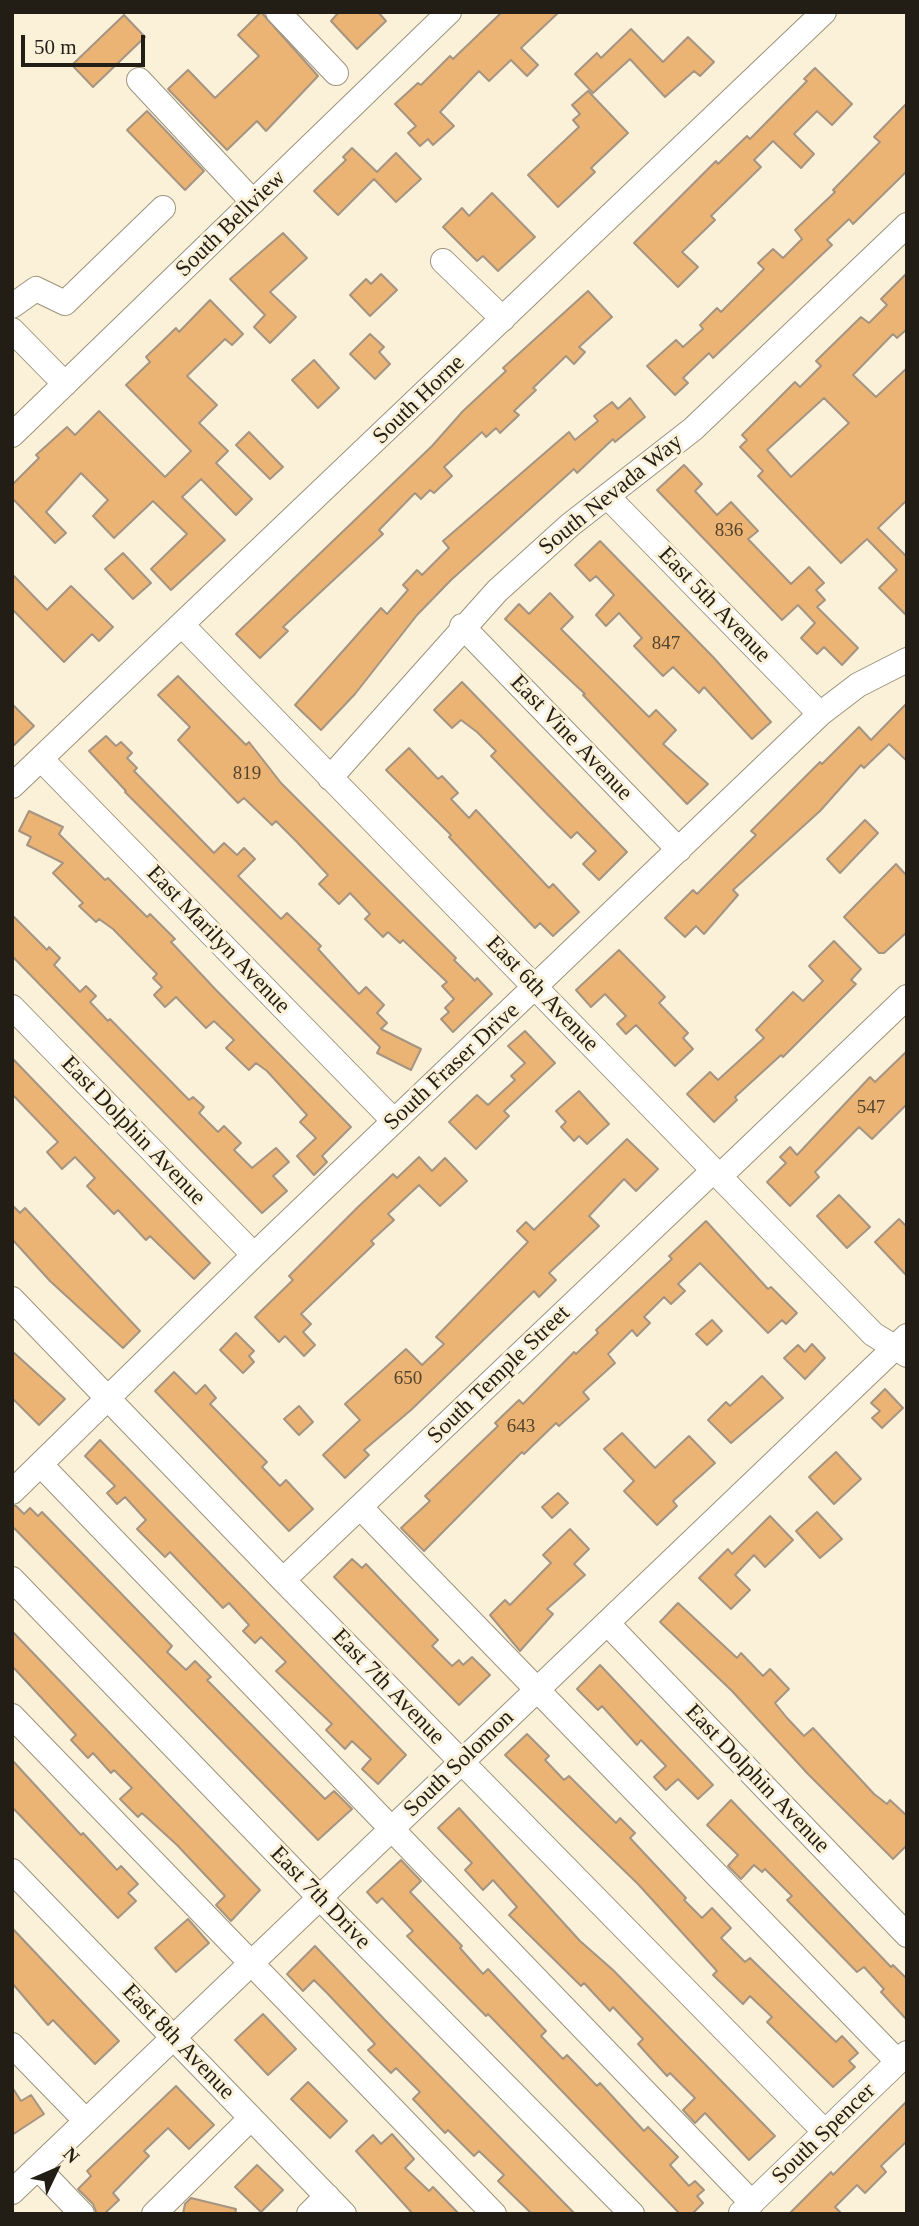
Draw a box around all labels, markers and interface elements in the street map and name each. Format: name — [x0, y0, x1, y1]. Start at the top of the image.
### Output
scale bar — [24, 21, 149, 65]
text: 50 m — [34, 35, 77, 59]
street label: South Bellview — [170, 165, 292, 283]
street label: South Horne — [367, 349, 471, 451]
street label: South Nevada Way — [534, 429, 688, 561]
house number: 836 — [715, 520, 743, 542]
street label: East 5th Avenue — [652, 541, 776, 669]
house number: 847 — [652, 633, 680, 655]
street label: East Vine Avenue — [504, 669, 638, 807]
house number: 819 — [233, 763, 261, 785]
street label: East Marilyn Avenue — [140, 860, 296, 1020]
street label: East 6th Avenue — [480, 930, 604, 1058]
street label: South Fraser Drive — [379, 997, 525, 1137]
street label: East Dolphin Avenue — [55, 1051, 211, 1211]
house number: 547 — [857, 1097, 885, 1119]
street label: South Temple Street — [422, 1300, 576, 1450]
house number: 650 — [394, 1368, 422, 1390]
house number: 643 — [507, 1416, 535, 1438]
street label: East 7th Avenue — [326, 1623, 450, 1751]
street label: East Dolphin Avenue — [679, 1699, 835, 1859]
street label: South Solomon — [398, 1705, 520, 1823]
street label: East 7th Drive — [264, 1841, 376, 1955]
street label: East 8th Avenue — [116, 1978, 240, 2106]
street label: South Spencer — [766, 2078, 882, 2190]
north arrow — [21, 2135, 91, 2205]
text: N — [59, 2143, 84, 2167]

